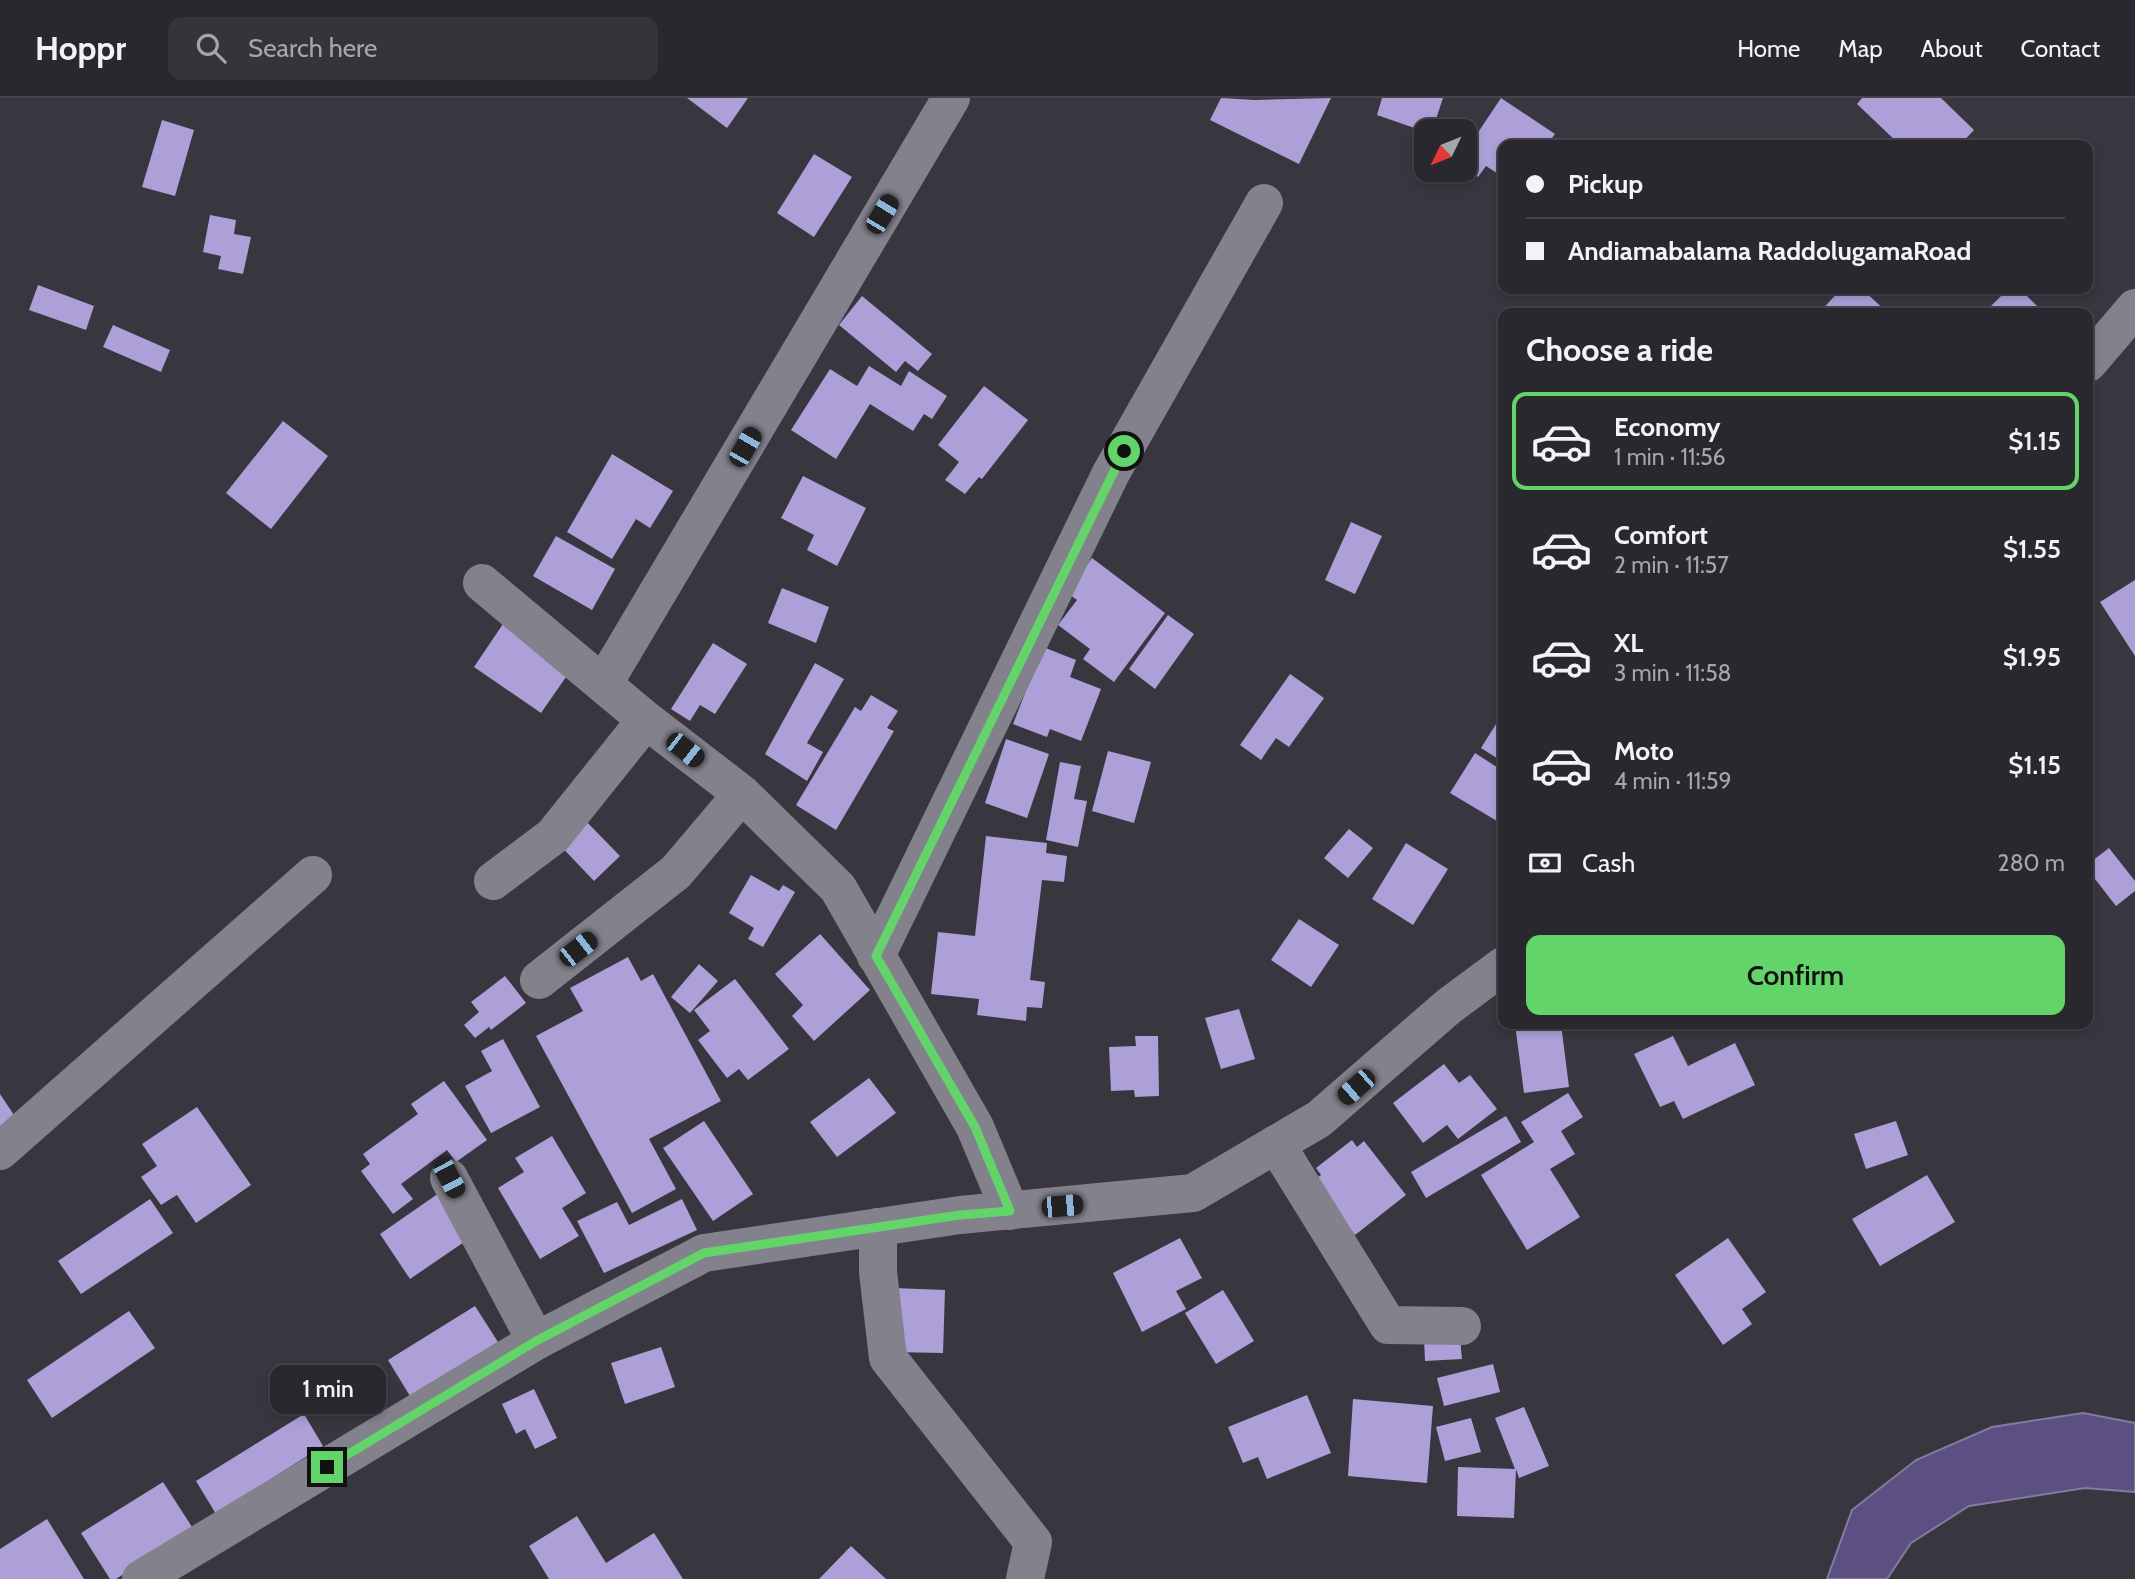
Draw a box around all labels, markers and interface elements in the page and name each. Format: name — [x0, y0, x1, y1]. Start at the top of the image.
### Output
search box — [168, 17, 658, 80]
text: Hoppr — [35, 28, 126, 68]
icon: search — [192, 29, 230, 67]
text: Search here — [248, 32, 377, 64]
text: Home — [1737, 34, 1800, 63]
text: Map — [1838, 34, 1883, 63]
text: About — [1921, 34, 1983, 63]
text: Contact — [2021, 34, 2100, 63]
north arrow — [1414, 119, 1477, 182]
map controls — [1414, 119, 1477, 182]
text: Pickup — [1568, 168, 1643, 200]
car — [863, 191, 902, 237]
text: Andiamabalama RaddolugamaRoad — [1568, 235, 1971, 267]
text: Choose a ride — [1526, 330, 1713, 369]
icon: car — [1530, 410, 1593, 473]
text: Economy — [1614, 411, 1720, 443]
car — [726, 424, 765, 470]
text: $1.15 — [2008, 425, 2061, 457]
route start — [1108, 435, 1140, 467]
text: 1 min · 11:56 — [1614, 443, 1726, 471]
icon: car — [1530, 518, 1593, 581]
text: Comfort — [1614, 519, 1708, 551]
text: $1.55 — [2003, 533, 2061, 565]
text: 2 min · 11:57 — [1614, 551, 1729, 579]
icon: car — [1530, 626, 1593, 689]
text: XL — [1614, 627, 1643, 659]
text: $1.95 — [2003, 641, 2061, 673]
text: 3 min · 11:58 — [1614, 659, 1732, 687]
car — [662, 729, 709, 771]
icon: car — [1530, 734, 1593, 797]
text: Moto — [1614, 735, 1674, 767]
text: $1.15 — [2008, 749, 2061, 781]
text: 4 min · 11:59 — [1614, 767, 1731, 795]
icon: cash — [1526, 844, 1564, 882]
text: Cash — [1582, 847, 1635, 879]
text: 280 m — [1998, 849, 2065, 877]
car — [555, 928, 602, 970]
button: Confirm — [1526, 935, 2065, 1015]
car — [1334, 1065, 1379, 1109]
car — [430, 1155, 469, 1201]
car — [1041, 1194, 1084, 1218]
callout: 1 min — [269, 1366, 385, 1414]
text: 1 min — [302, 1375, 354, 1403]
route end — [311, 1451, 343, 1483]

